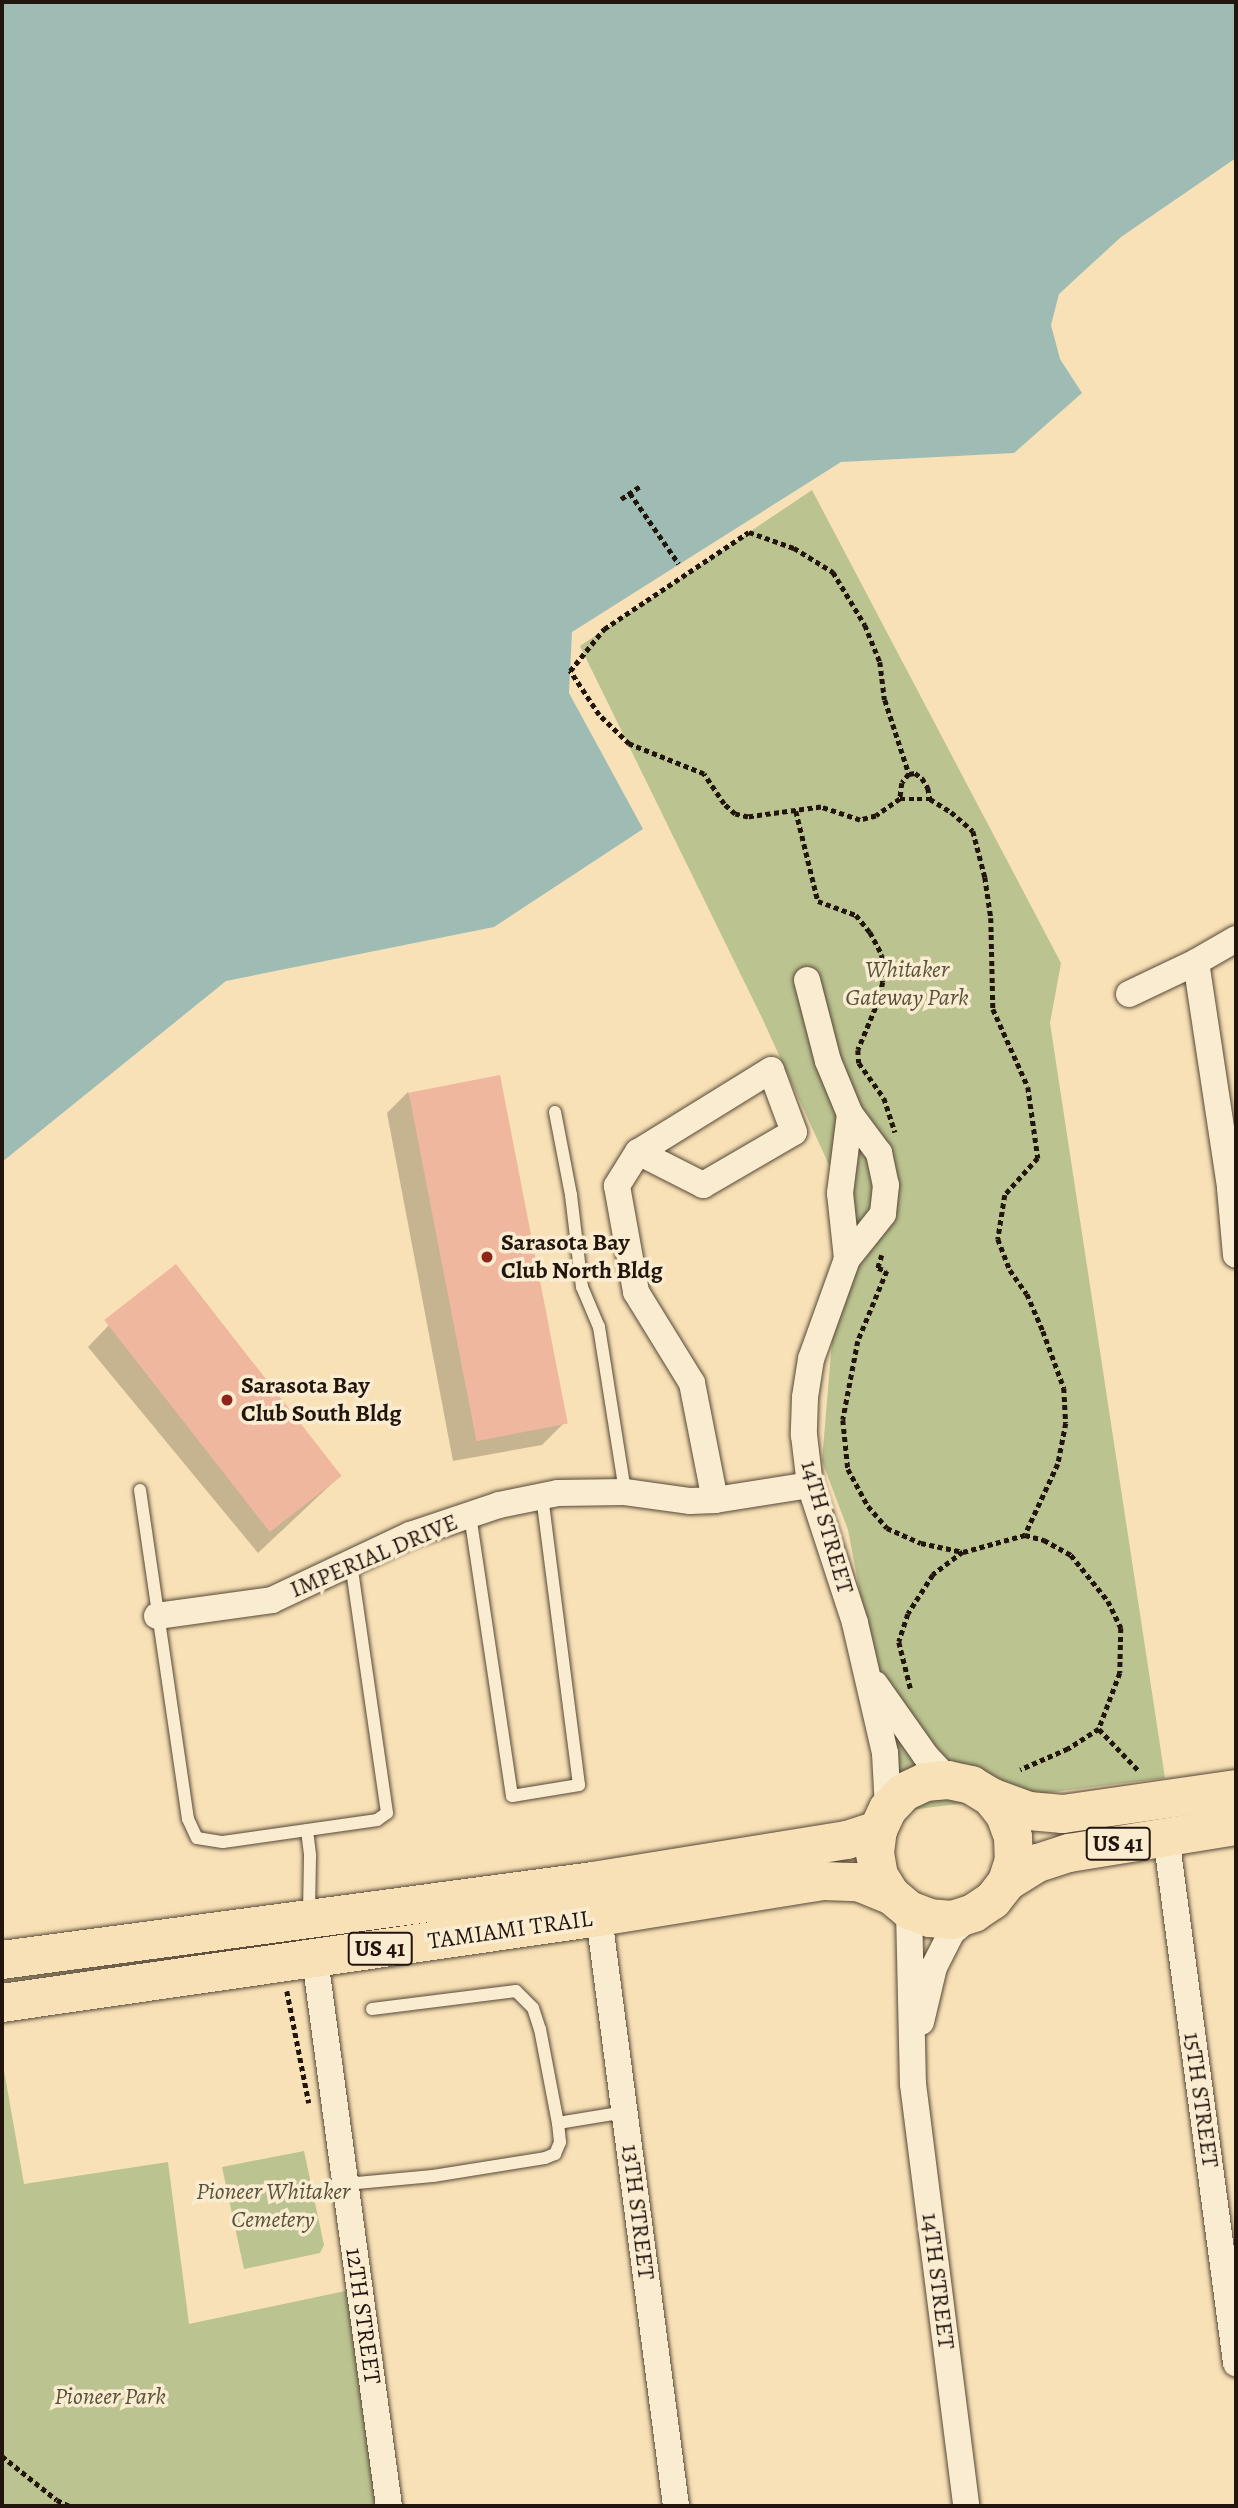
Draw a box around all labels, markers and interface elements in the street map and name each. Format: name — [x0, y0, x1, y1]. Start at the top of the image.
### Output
park label: Whitaker Gateway Park — [845, 956, 969, 1012]
place label: Sarasota Bay Club North Bldg — [501, 1229, 663, 1285]
marker: Sarasota Bay Club North Bldg — [479, 1249, 495, 1265]
place label: Sarasota Bay Club South Bldg — [241, 1372, 402, 1428]
marker: Sarasota Bay Club South Bldg — [219, 1392, 235, 1408]
street label: 14TH STREET — [794, 1457, 860, 1597]
street label: IMPERIAL DRIVE — [286, 1508, 462, 1604]
road number: US 41 — [1085, 1825, 1151, 1864]
street label: TAMIAMI TRAIL — [426, 1904, 594, 1956]
road number: US 41 — [347, 1930, 413, 1968]
street label: 15TH STREET — [1177, 2030, 1225, 2170]
street label: 13TH STREET — [615, 2143, 661, 2281]
park label: Pioneer Whitaker Cemetery — [196, 2178, 350, 2234]
street label: 14TH STREET — [915, 2211, 961, 2351]
street label: 12TH STREET — [339, 2246, 387, 2386]
park label: Pioneer Park — [54, 2383, 166, 2411]

